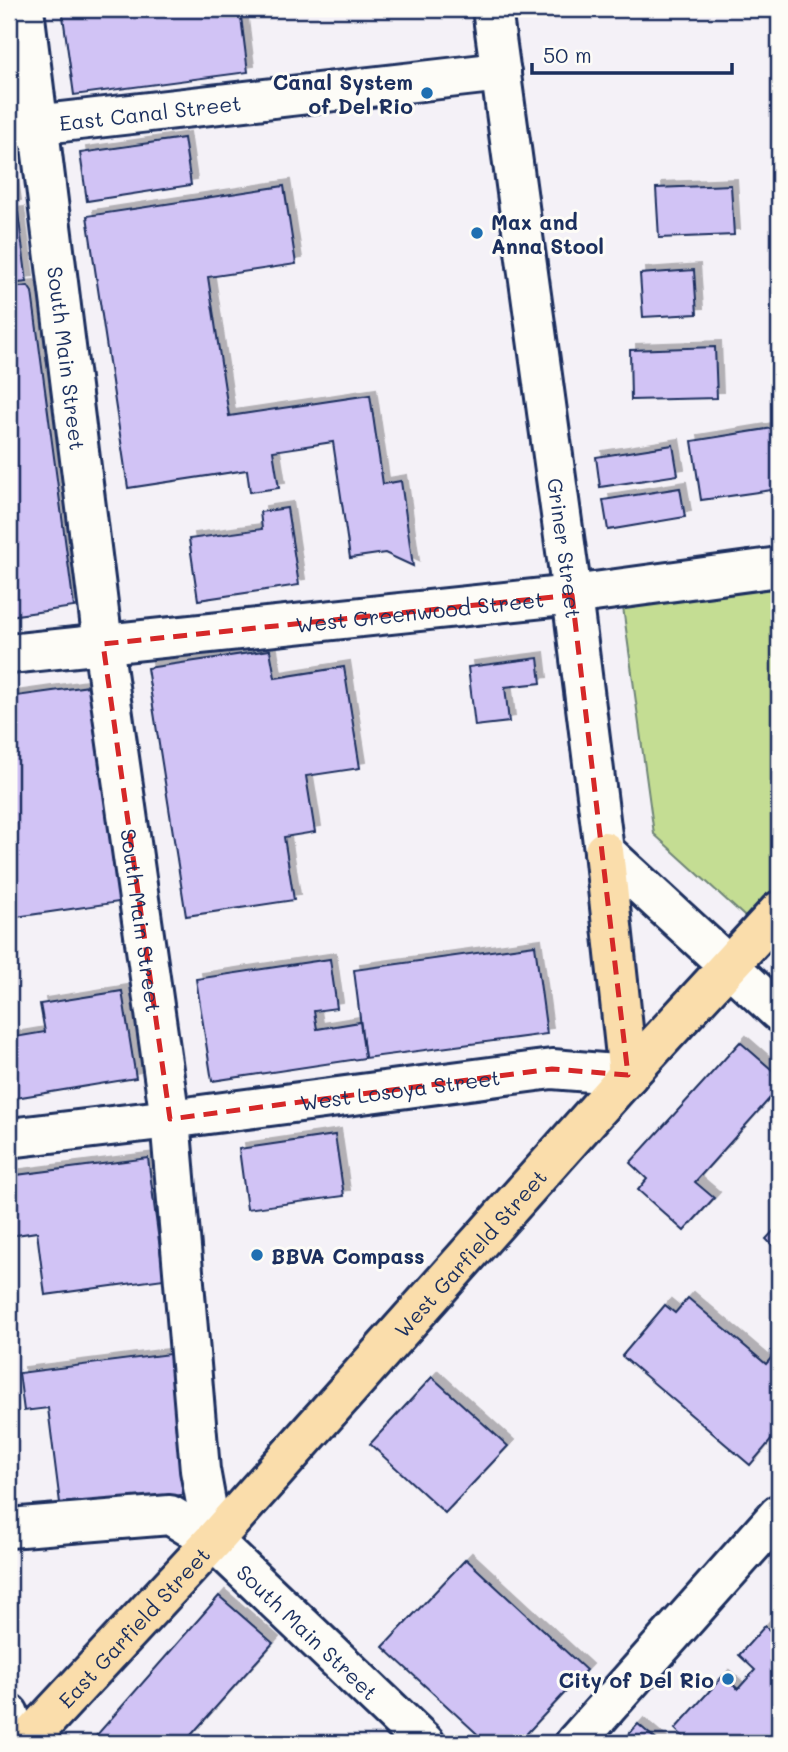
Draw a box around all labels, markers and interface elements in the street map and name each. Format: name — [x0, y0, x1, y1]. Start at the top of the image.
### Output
scale bar — [532, 32, 732, 76]
text: 50 m — [543, 41, 592, 68]
place label: Canal System of Del Rio — [273, 68, 413, 119]
marker: Canal System of Del Rio — [419, 85, 435, 101]
street label: East Canal Street — [58, 88, 243, 136]
place label: Max and Anna Stool — [491, 208, 604, 259]
marker: Max and Anna Stool — [469, 225, 485, 241]
street label: South Main Street — [43, 265, 92, 452]
street label: Griner Street — [543, 476, 588, 620]
street label: West Greenwood Street — [294, 585, 545, 637]
street label: South Main Street — [116, 827, 168, 1014]
street label: West Losoya Street — [298, 1062, 502, 1115]
street label: West Garfield Street — [388, 1163, 552, 1343]
place label: BBVA Compass — [271, 1242, 425, 1269]
marker: BBVA Compass — [249, 1247, 265, 1263]
street label: East Garfield Street — [52, 1540, 215, 1713]
street label: South Main Street — [232, 1558, 384, 1705]
place label: City of Del Rio — [559, 1666, 714, 1694]
marker: City of Del Rio — [720, 1671, 736, 1687]

